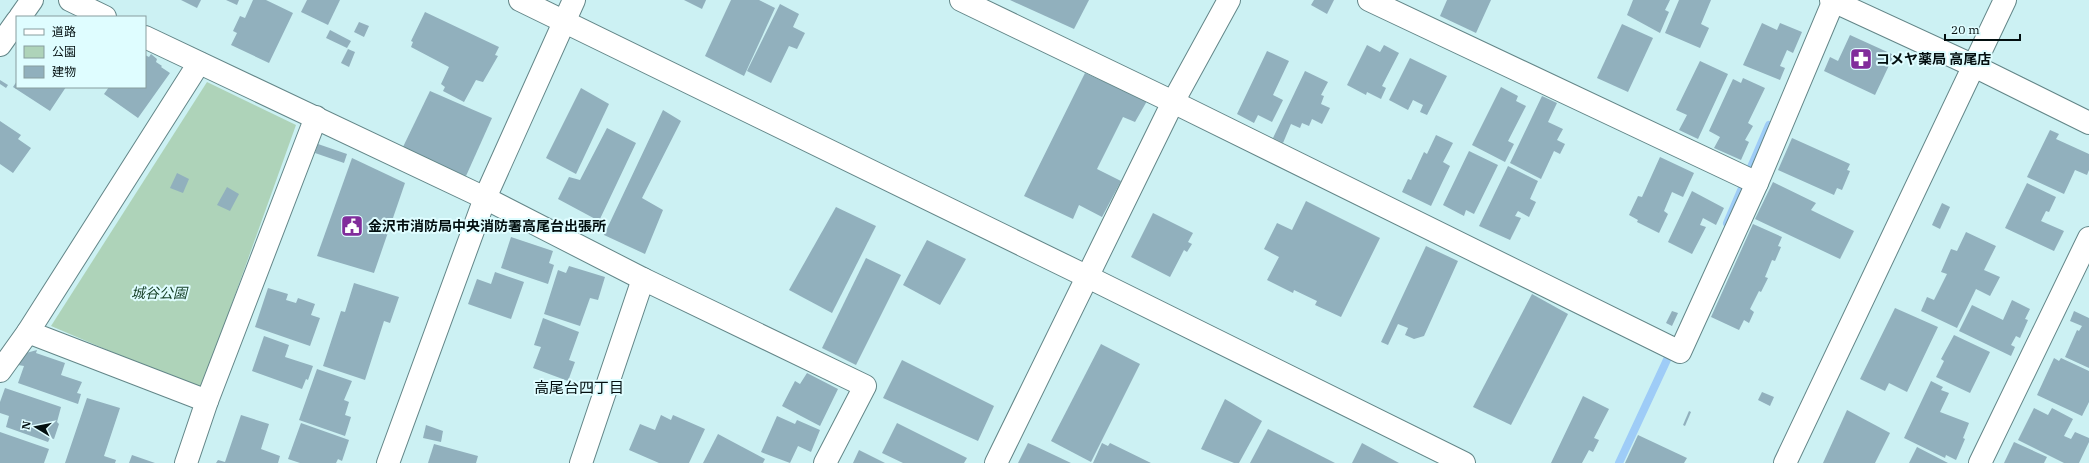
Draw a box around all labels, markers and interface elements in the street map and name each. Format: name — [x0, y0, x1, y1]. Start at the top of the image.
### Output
legend — [16, 16, 146, 88]
scale bar — [1945, 16, 2020, 42]
text: 20 m — [1951, 22, 1980, 37]
text: 道路 — [52, 24, 76, 39]
text: 公園 — [52, 44, 76, 59]
pharmacy icon: コメヤ薬局 高尾店 — [1848, 46, 1874, 72]
place label: コメヤ薬局 高尾店 — [1876, 50, 1991, 68]
text: 建物 — [52, 64, 76, 79]
public building icon: 金沢市消防局中央消防署高尾台出張所 — [339, 213, 365, 239]
place label: 金沢市消防局中央消防署高尾台出張所 — [368, 217, 606, 235]
park label: 城谷公園 — [131, 284, 189, 302]
district label: 高尾台四丁目 — [534, 378, 624, 397]
north arrow — [16, 407, 56, 447]
text: N — [19, 419, 34, 431]

